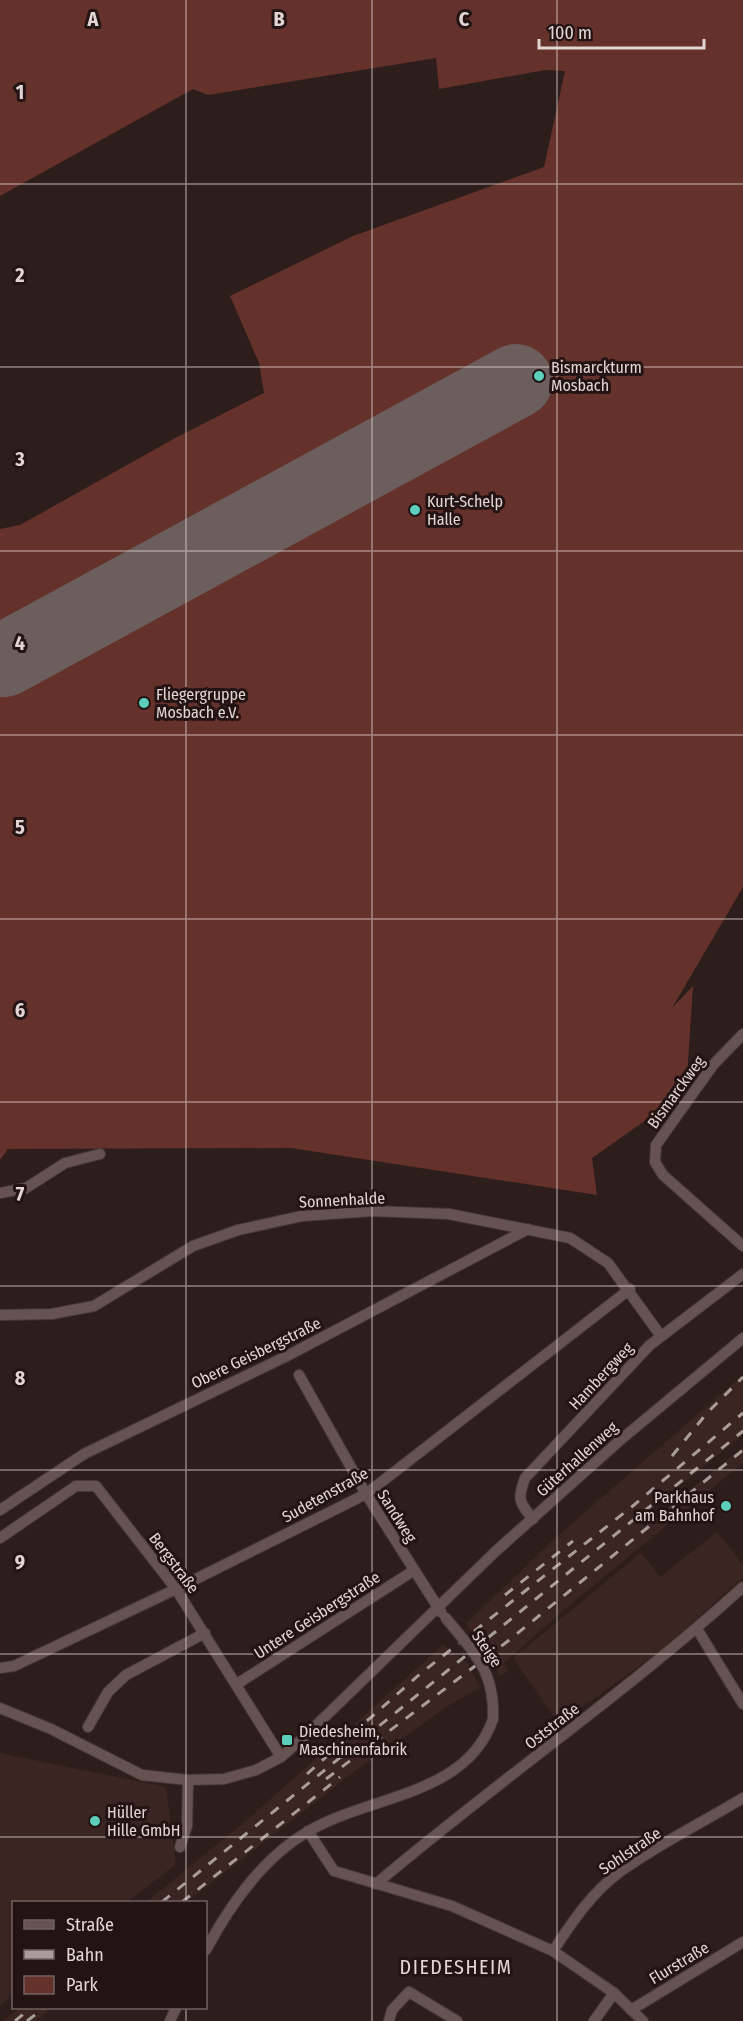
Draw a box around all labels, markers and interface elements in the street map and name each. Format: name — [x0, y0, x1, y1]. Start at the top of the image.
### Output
text: A — [87, 7, 100, 31]
text: B — [273, 7, 285, 31]
text: C — [459, 7, 470, 31]
scale bar — [539, 12, 704, 50]
text: 100 m — [548, 22, 592, 44]
text: 1 — [16, 80, 24, 104]
text: 2 — [14, 263, 25, 287]
place label: Bismarckturm Mosbach — [551, 358, 642, 395]
marker: Bismarckturm Mosbach — [532, 369, 546, 383]
text: 3 — [14, 447, 25, 471]
place label: Kurt-Schelp Halle — [427, 492, 503, 529]
marker: Kurt-Schelp Halle — [408, 503, 422, 517]
text: 4 — [15, 631, 25, 655]
place label: Fliegergruppe Mosbach e.V. — [156, 685, 246, 722]
marker: Fliegergruppe Mosbach e.V. — [137, 696, 151, 710]
text: 5 — [15, 815, 25, 839]
text: 6 — [15, 998, 25, 1022]
street label: Bismarckweg — [643, 1052, 709, 1132]
text: 7 — [16, 1182, 25, 1206]
street label: Sonnenhalde — [298, 1188, 386, 1212]
street label: Obere Geisbergstraße — [188, 1313, 324, 1393]
street label: Hambergweg — [565, 1338, 637, 1414]
text: 8 — [15, 1366, 26, 1390]
street label: Güterhallenweg — [532, 1417, 622, 1500]
street label: Sudetenstraße — [279, 1463, 371, 1526]
street label: Sandweg — [373, 1486, 421, 1546]
place label: Parkhaus am Bahnhof — [635, 1488, 715, 1525]
marker: Parkhaus am Bahnhof — [719, 1499, 733, 1513]
street label: Bergstraße — [145, 1529, 203, 1597]
text: 9 — [15, 1550, 25, 1574]
street label: Untere Geisbergstraße — [251, 1567, 384, 1663]
street label: Steige — [468, 1627, 506, 1671]
street label: Oststraße — [521, 1699, 583, 1753]
place label: Diedesheim, Maschinenfabrik — [299, 1722, 408, 1759]
marker: Diedesheim, Maschinenfabrik — [280, 1733, 294, 1747]
place label: Hüller Hille GmbH — [107, 1803, 180, 1840]
marker: Hüller Hille GmbH — [88, 1814, 102, 1828]
street label: Sohlstraße — [595, 1823, 665, 1879]
legend — [12, 1901, 207, 2009]
text: Straße — [66, 1914, 114, 1936]
street label: Flurstraße — [646, 1938, 712, 1988]
text: Bahn — [66, 1944, 104, 1966]
district label: DIEDESHEIM — [400, 1955, 512, 1979]
text: Park — [66, 1974, 99, 1996]

